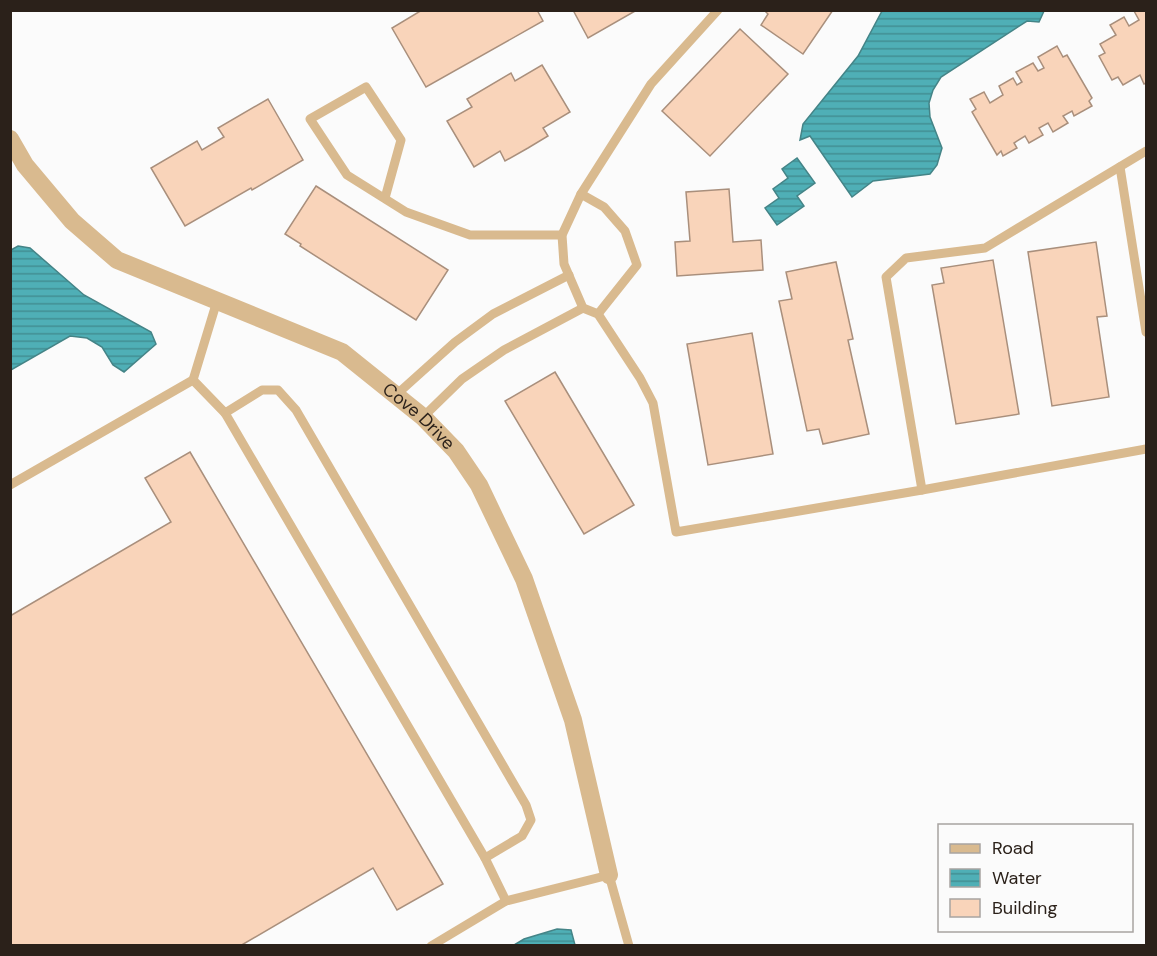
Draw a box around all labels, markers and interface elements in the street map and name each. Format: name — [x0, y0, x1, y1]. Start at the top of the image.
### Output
street label: Cove Drive — [378, 377, 460, 455]
legend — [938, 824, 1133, 932]
text: Road — [992, 836, 1034, 860]
text: Water — [992, 866, 1042, 890]
text: Building — [992, 896, 1057, 920]

